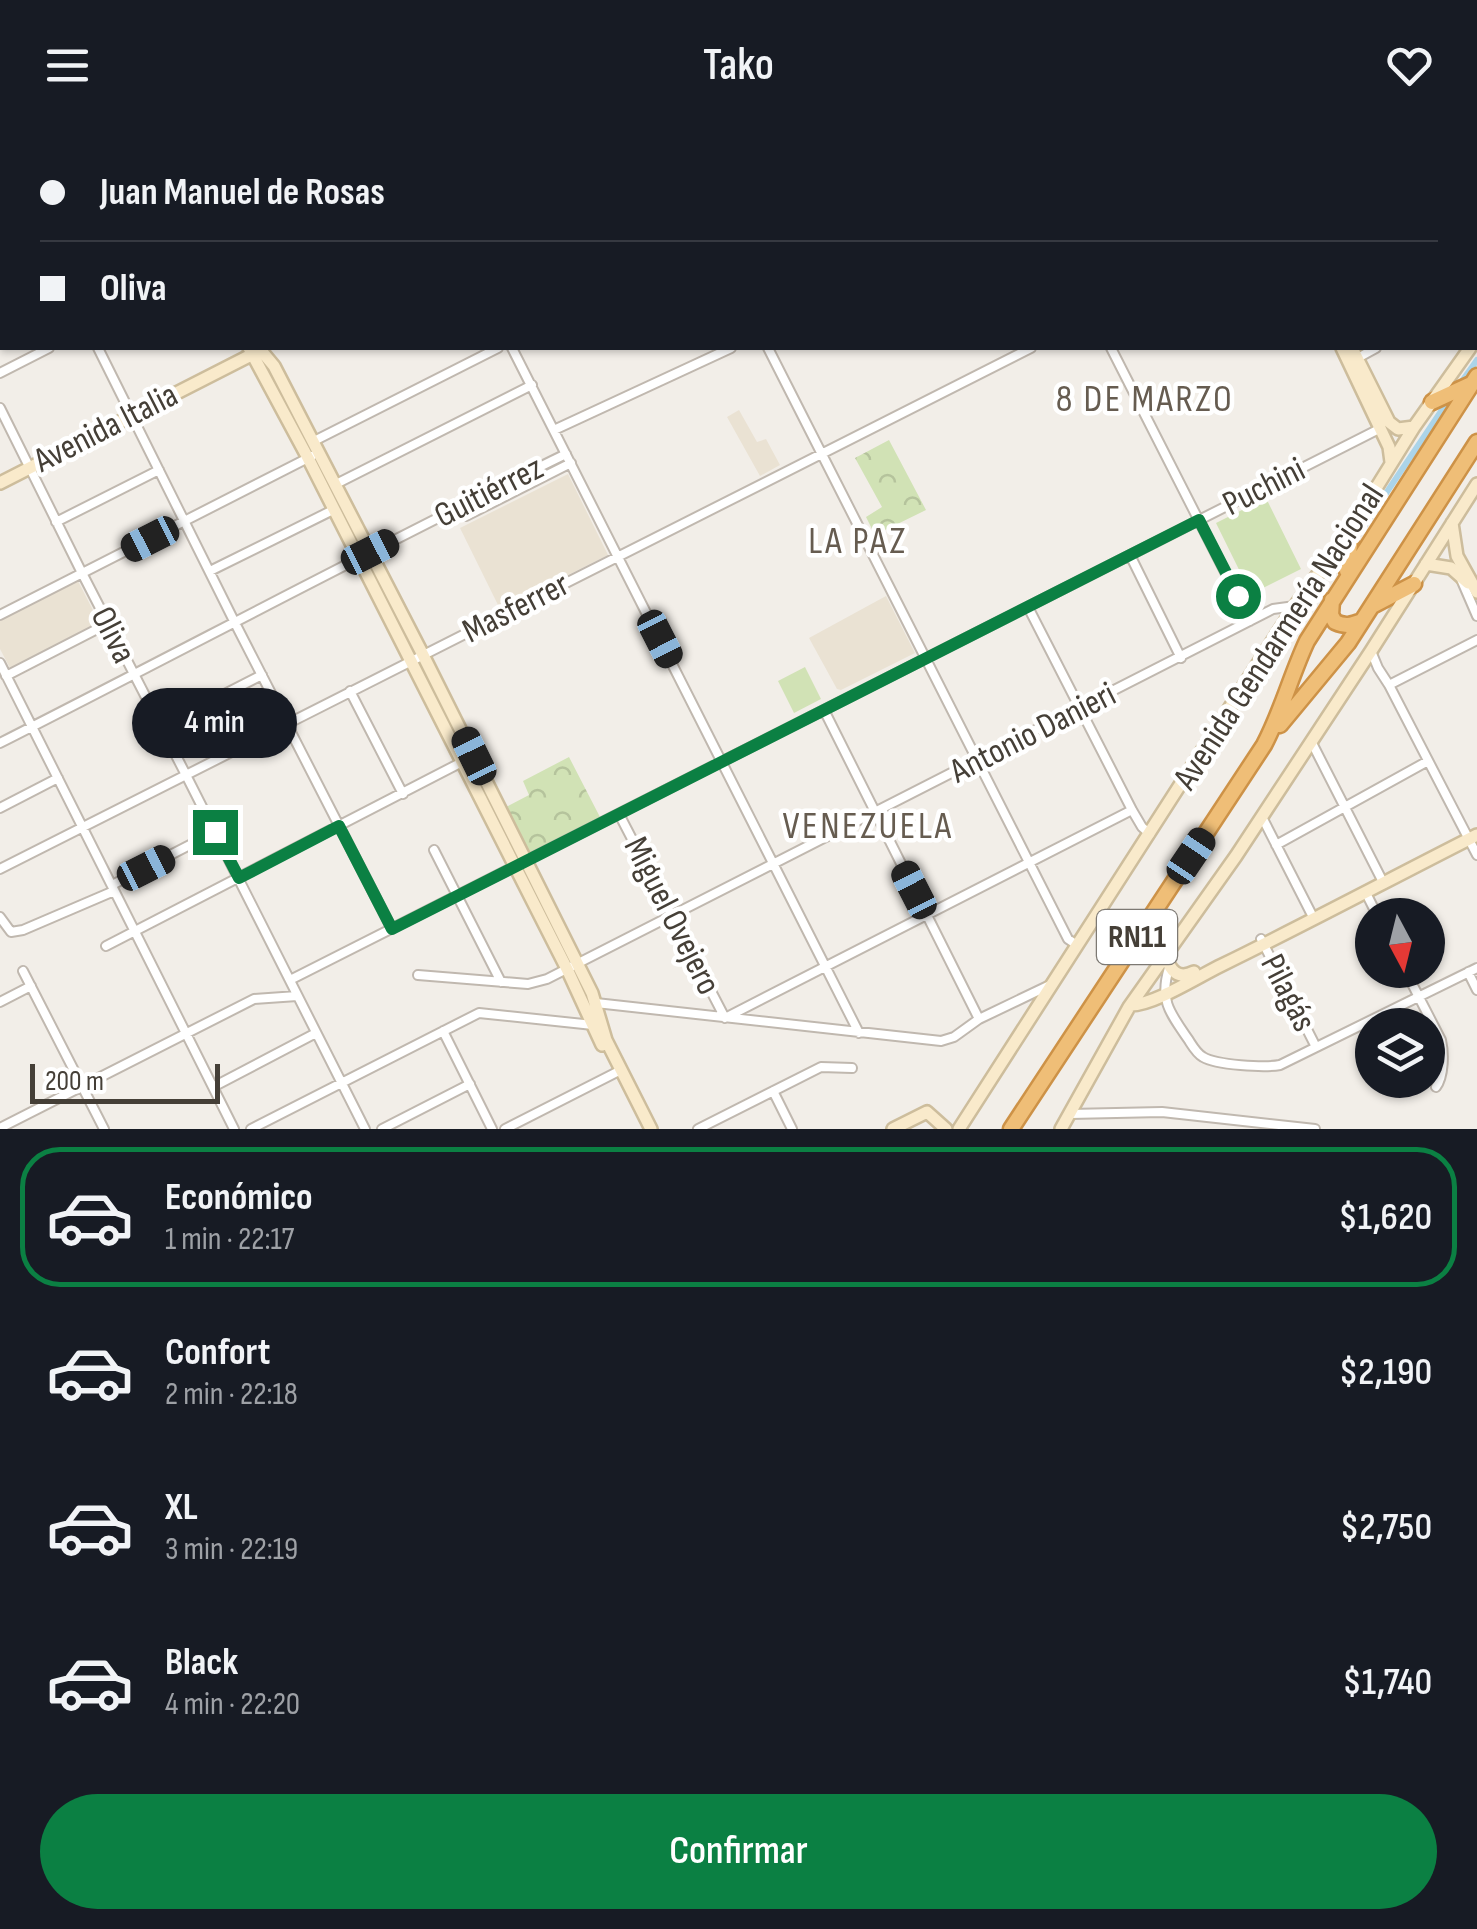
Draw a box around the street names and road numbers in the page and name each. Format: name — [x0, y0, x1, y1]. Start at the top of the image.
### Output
street label: Avenida Italia — [26, 374, 185, 483]
street label: Guitiérrez — [428, 446, 550, 538]
street label: Puchini — [1216, 448, 1312, 526]
street label: Avenida Gendarmería Nacional — [1164, 476, 1394, 798]
street label: Masferrer — [456, 563, 576, 653]
street label: Oliva — [81, 600, 145, 670]
street label: Antonio Danieri — [942, 673, 1123, 793]
street label: Miguel Ovejero — [614, 830, 730, 1002]
road number: RN11 — [1097, 910, 1177, 964]
street label: Pilagás — [1250, 947, 1326, 1039]

